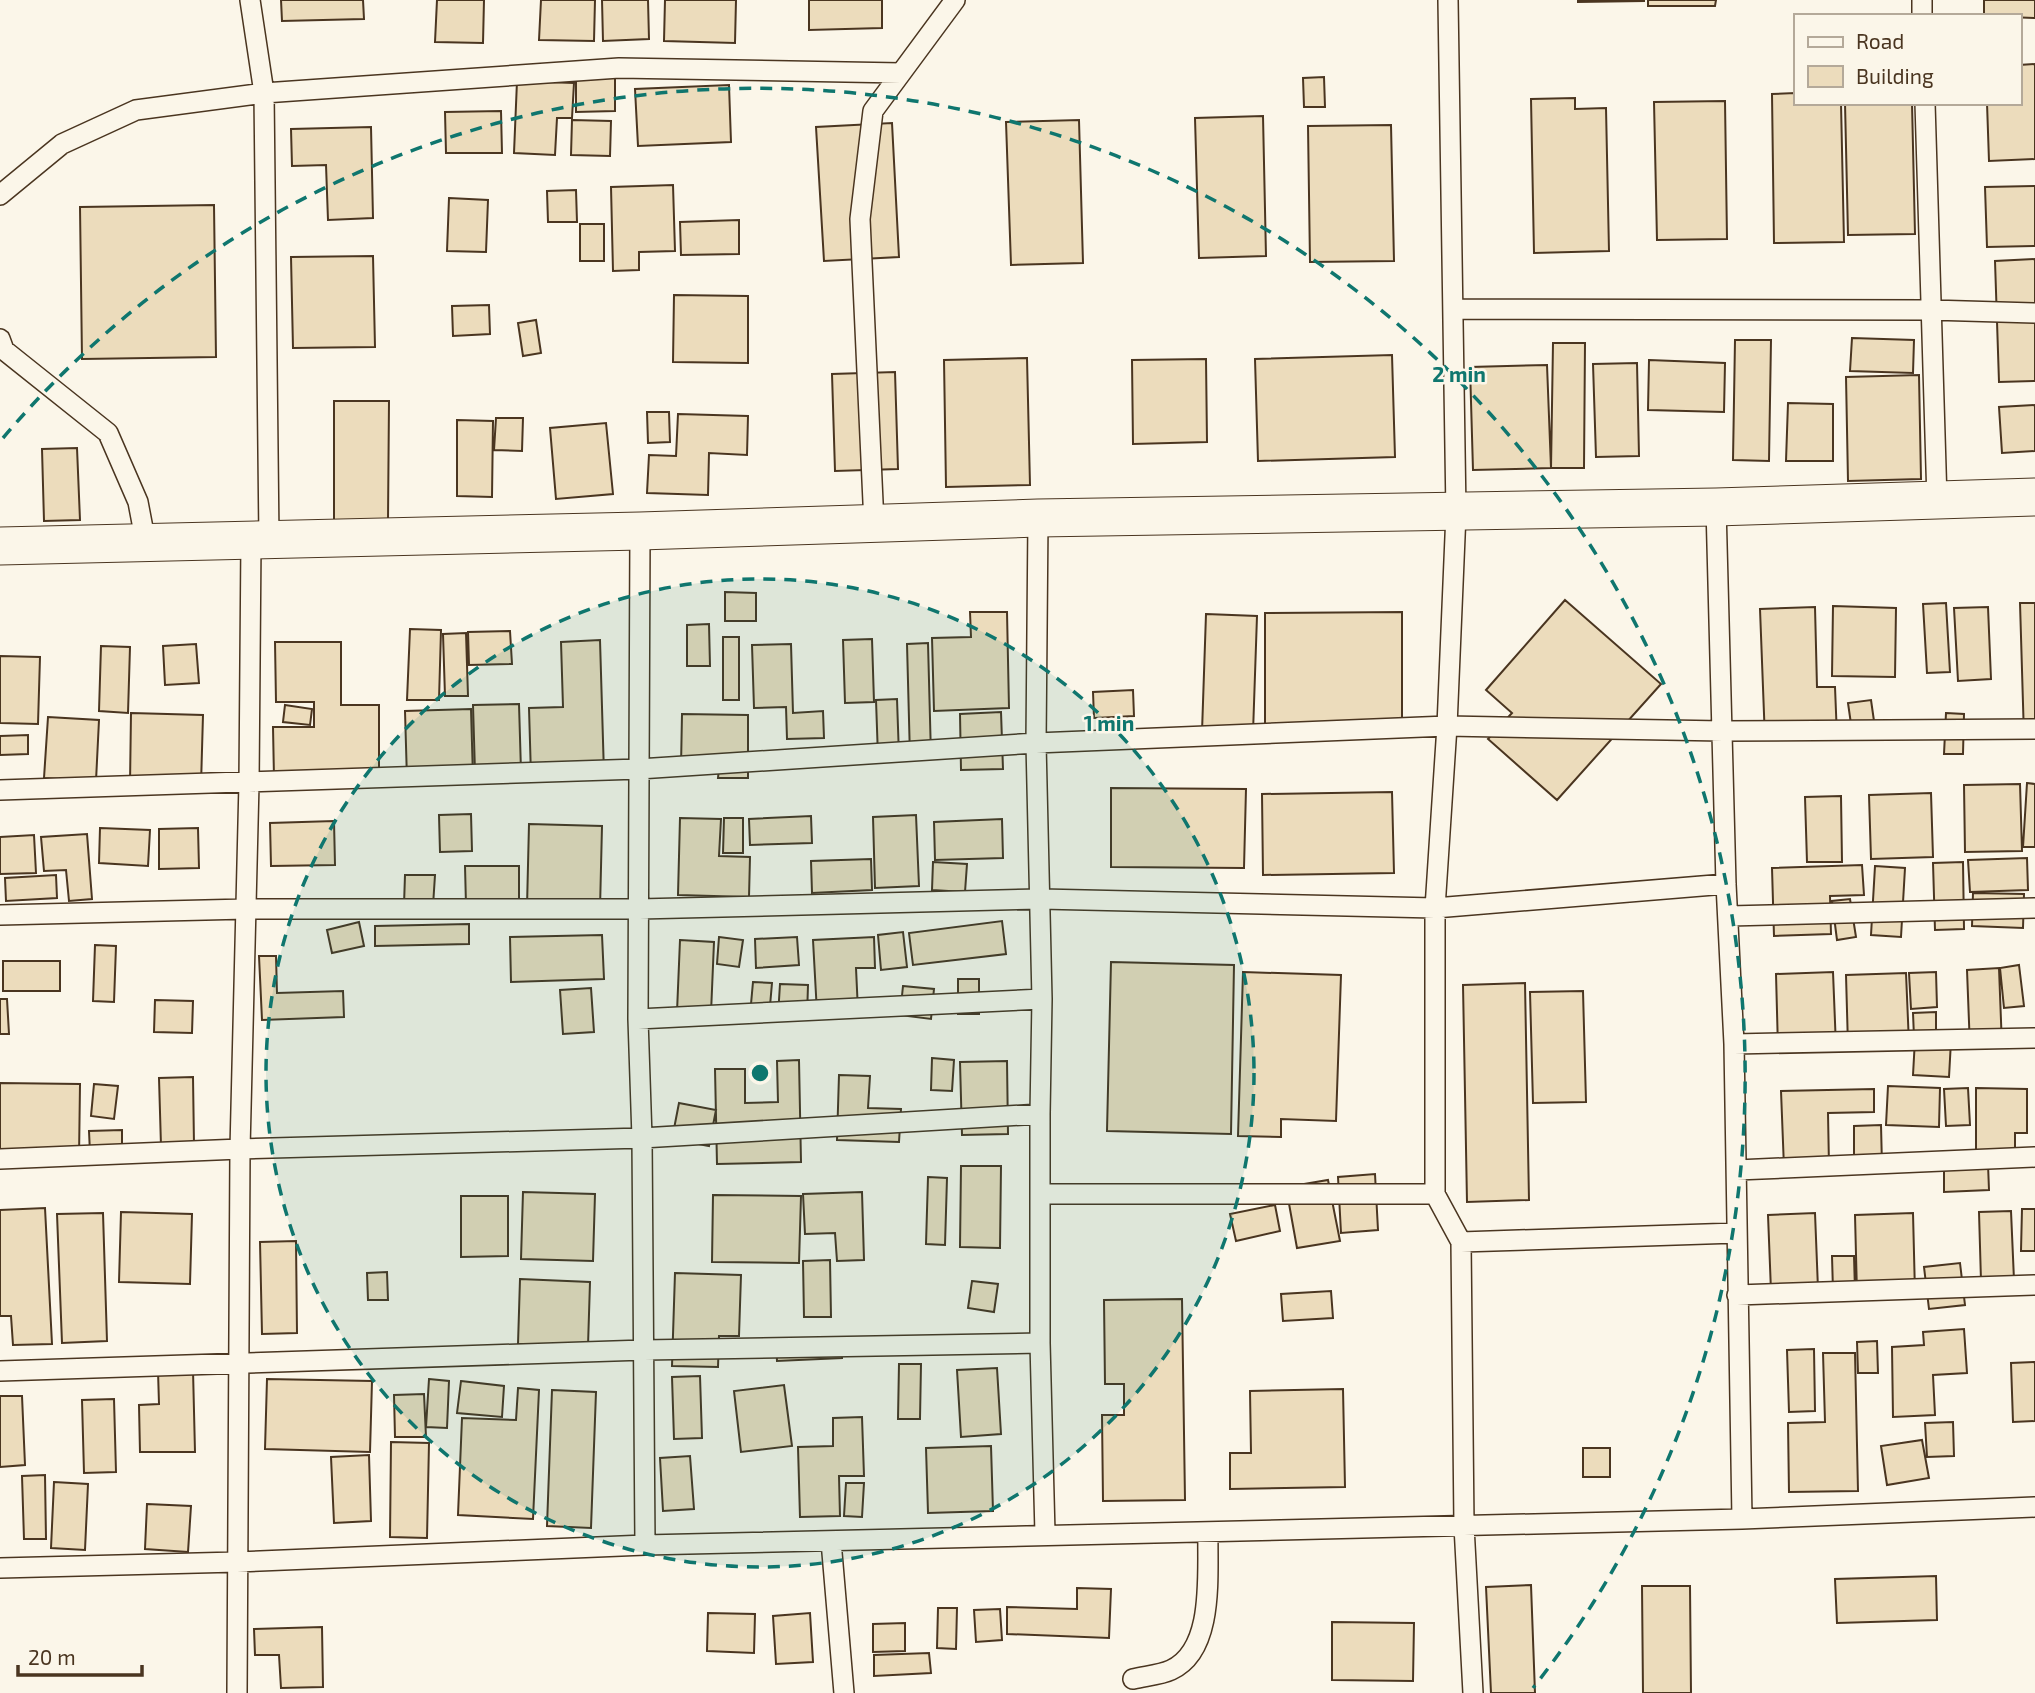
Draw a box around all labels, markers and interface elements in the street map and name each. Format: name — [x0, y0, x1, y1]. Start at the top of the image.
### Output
legend — [1794, 14, 2021, 105]
text: Road — [1856, 28, 1904, 53]
text: Building — [1856, 63, 1934, 88]
text: 2 min — [1432, 361, 1486, 386]
text: 1 min — [1084, 710, 1134, 735]
centre of rings — [748, 1061, 772, 1085]
scale bar — [18, 1634, 142, 1678]
text: 20 m — [28, 1644, 76, 1669]

